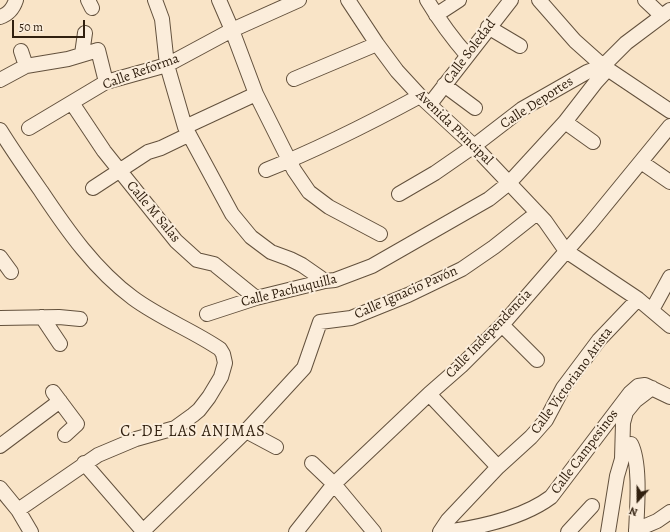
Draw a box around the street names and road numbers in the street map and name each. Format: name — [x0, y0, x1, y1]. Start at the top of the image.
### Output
street label: Calle Soledad — [440, 16, 500, 88]
street label: Calle Reforma — [100, 50, 182, 94]
street label: Calle Deportes — [497, 73, 577, 133]
street label: Avenida Principal — [412, 87, 496, 169]
street label: Calle M Salas — [122, 178, 184, 246]
street label: Calle Ignacio Pavón — [352, 263, 460, 323]
street label: Calle Pachuquilla — [239, 271, 339, 311]
street label: Calle Independencia — [442, 286, 536, 382]
street label: Calle Victoriano Arista — [528, 324, 616, 438]
street label: Calle Campesinos — [548, 406, 622, 498]

